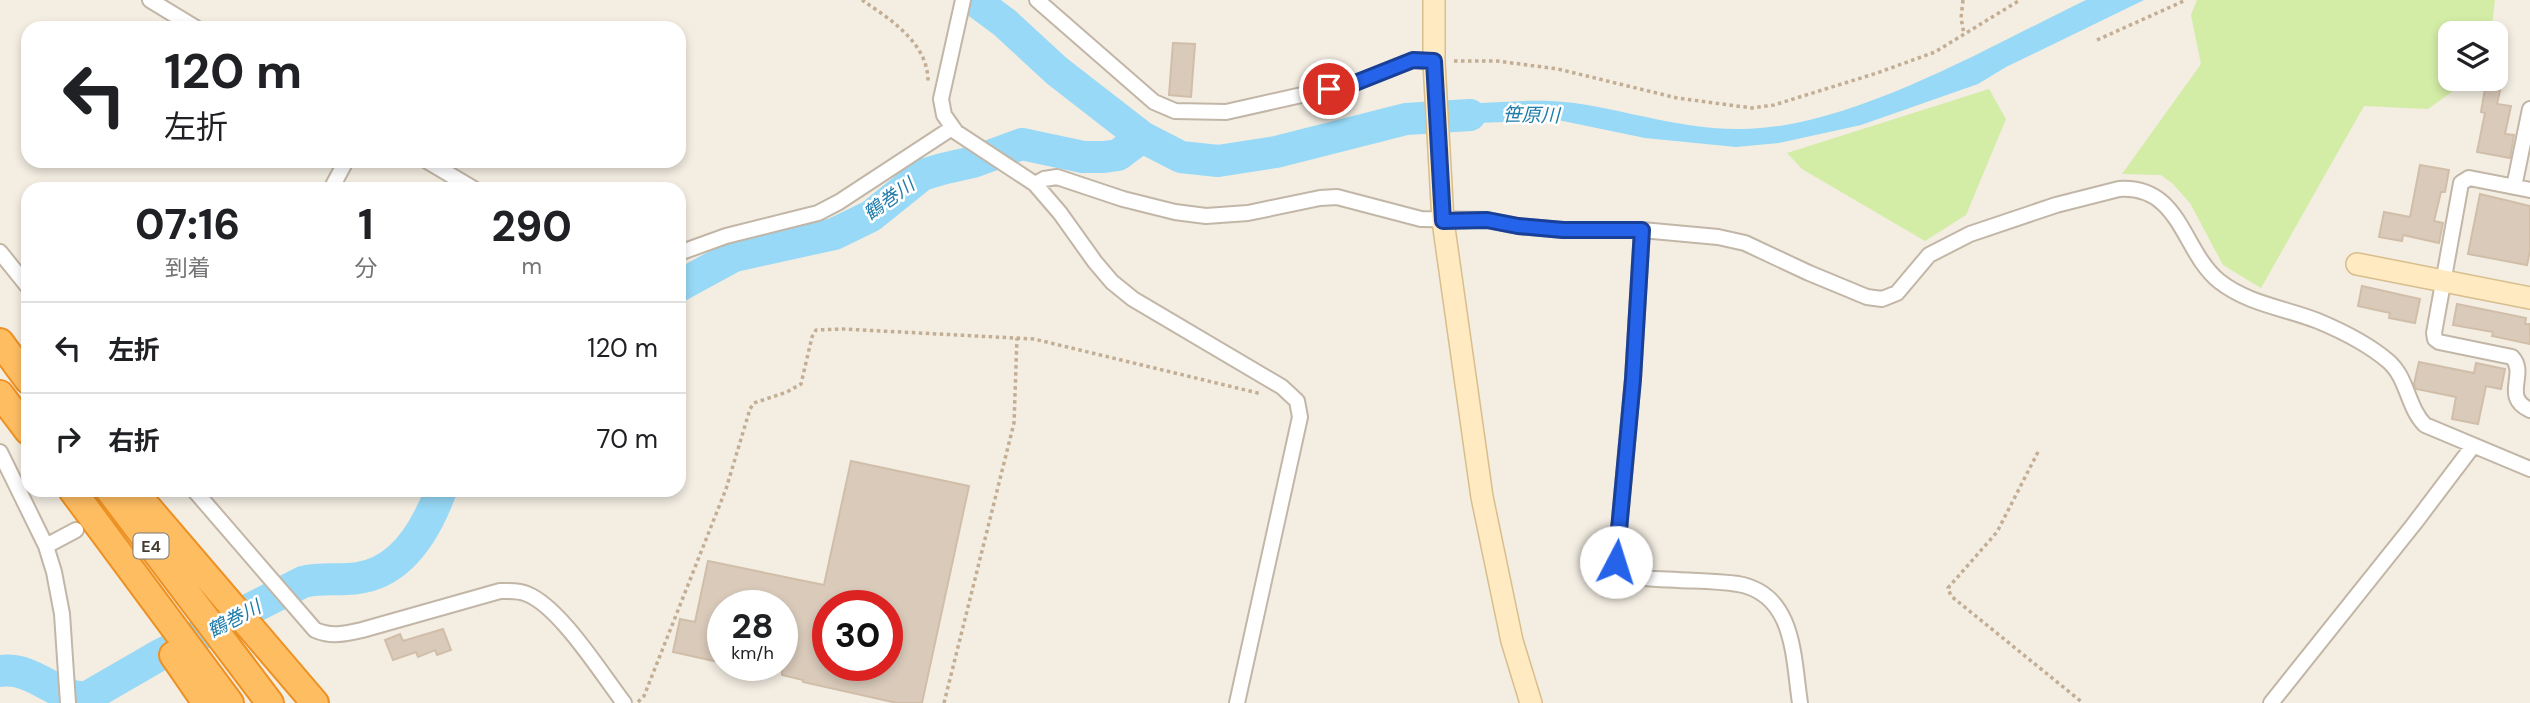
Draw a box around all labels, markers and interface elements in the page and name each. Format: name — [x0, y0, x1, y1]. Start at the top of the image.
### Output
map controls — [2438, 21, 2508, 91]
button: layers — [2438, 21, 2508, 91]
text: 120 m — [164, 39, 302, 103]
icon: left — [49, 49, 140, 140]
pin — [1299, 59, 1359, 119]
icon: arrive — [1310, 70, 1348, 108]
water label: 笹原川 — [1502, 102, 1562, 128]
text: 左折 — [164, 106, 228, 148]
water label: 鶴巻川 — [859, 171, 921, 226]
text: 07:16 — [135, 197, 240, 252]
text: 1 — [358, 197, 374, 252]
text: 290 — [491, 199, 572, 254]
text: m — [521, 251, 542, 281]
text: 到着 — [165, 253, 211, 283]
text: 分 — [354, 253, 377, 283]
icon: left — [49, 329, 87, 367]
text: 120 m — [587, 331, 658, 365]
text: 左折 — [108, 333, 160, 367]
icon: right — [49, 420, 87, 458]
text: 70 m — [597, 422, 658, 456]
text: 右折 — [108, 424, 160, 458]
position arrow — [1579, 525, 1653, 599]
road number: E4 — [134, 534, 168, 558]
speed limit sign: 30 — [812, 590, 903, 681]
water label: 鶴巻川 — [203, 594, 267, 643]
text: 28 — [731, 603, 774, 649]
text: km/h — [731, 641, 774, 665]

